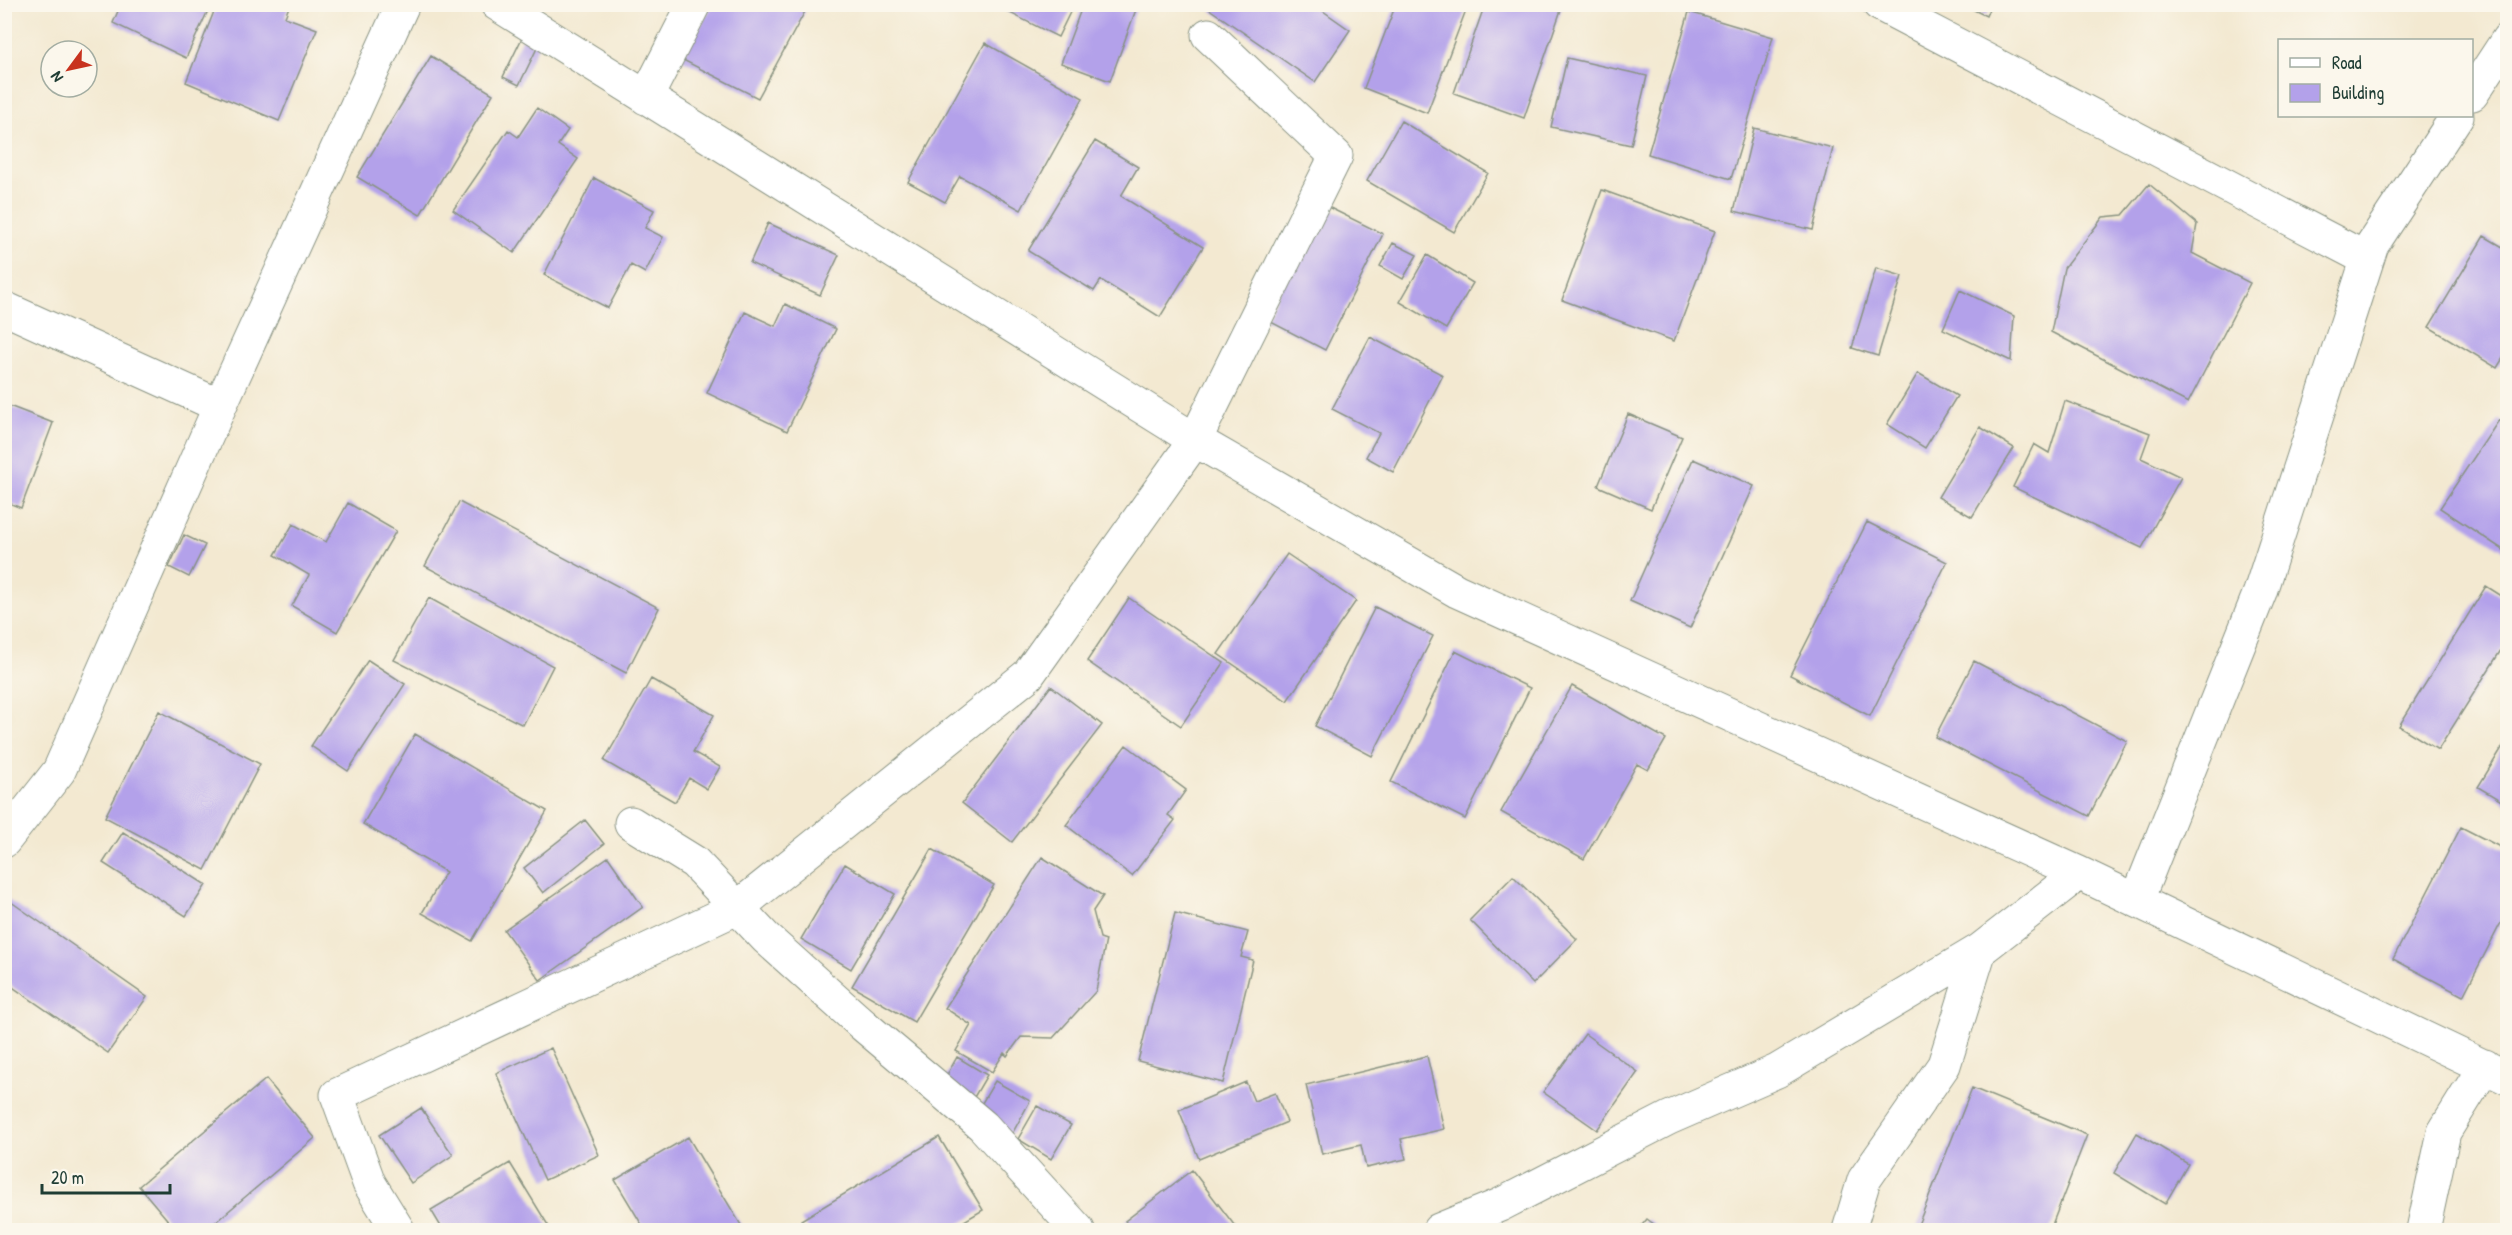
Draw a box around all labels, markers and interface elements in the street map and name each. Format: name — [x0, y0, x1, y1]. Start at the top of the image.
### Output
north arrow — [39, 39, 99, 99]
legend — [2278, 39, 2473, 117]
text: Road — [2332, 50, 2362, 75]
text: N — [45, 67, 68, 87]
text: Building — [2332, 80, 2384, 105]
scale bar — [42, 1157, 170, 1195]
text: 20 m — [51, 1165, 84, 1190]

